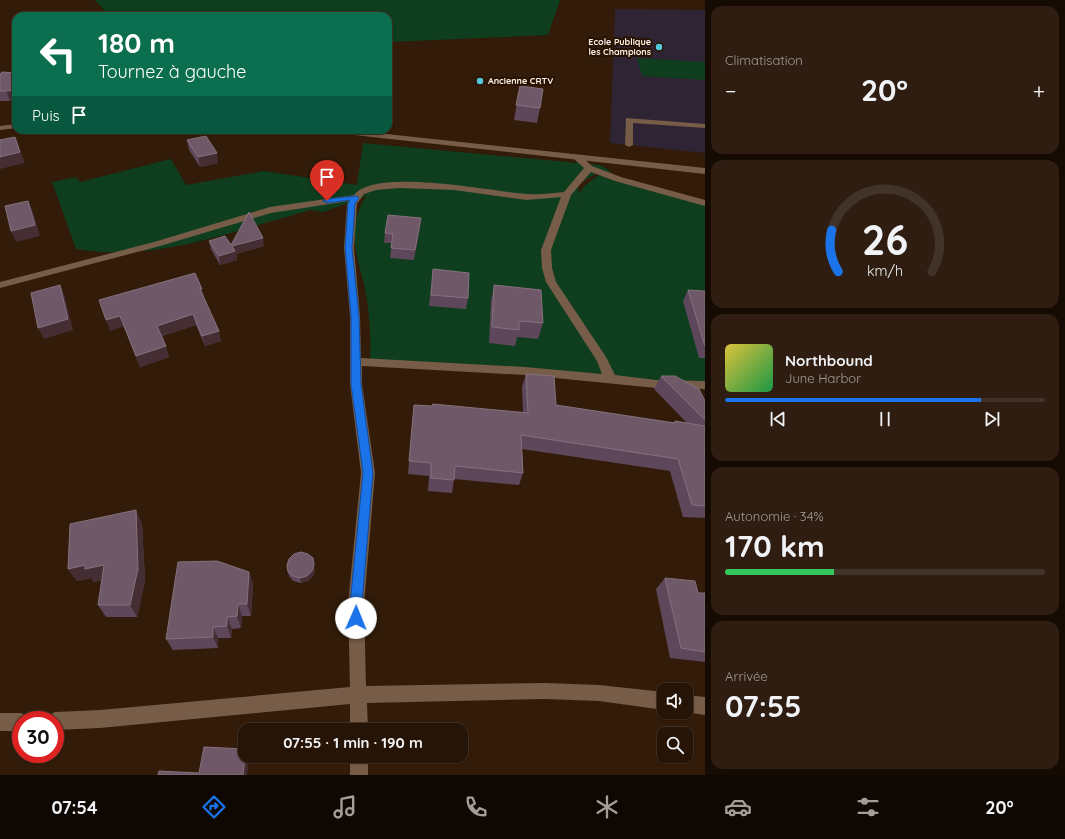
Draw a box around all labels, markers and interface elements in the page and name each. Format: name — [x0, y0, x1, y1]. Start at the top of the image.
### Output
text: 180 m — [98, 25, 175, 60]
icon: left — [32, 28, 84, 80]
place label: Ecole Publique les Champions — [588, 36, 652, 57]
marker: Ecole Publique les Champions — [654, 42, 664, 52]
text: Climatisation — [725, 52, 803, 68]
text: Tournez à gauche — [98, 60, 247, 83]
text: 20° — [861, 71, 908, 109]
place label: Ancienne CRTV — [488, 75, 553, 86]
marker: Ancienne CRTV — [475, 76, 485, 86]
text: − — [725, 77, 736, 105]
text: + — [1033, 77, 1045, 105]
icon: arrive — [68, 104, 90, 126]
text: Puis — [32, 106, 60, 125]
pin — [310, 160, 344, 201]
icon: arrive — [316, 166, 338, 188]
text: 26 — [862, 212, 908, 264]
text: km/h — [867, 261, 903, 279]
text: Northbound — [785, 351, 873, 370]
text: June Harbor — [785, 370, 861, 386]
icon: previous — [767, 408, 789, 430]
icon: pause — [874, 408, 896, 430]
icon: next — [981, 408, 1003, 430]
text: Autonomie · 34% — [725, 508, 824, 524]
text: 170 km — [725, 527, 825, 565]
position arrow — [335, 597, 377, 639]
text: Arrivée — [725, 668, 768, 684]
map controls — [657, 683, 693, 763]
button: sound — [657, 683, 693, 719]
text: 07:55 — [725, 687, 801, 725]
speed limit sign: 30 — [12, 711, 64, 763]
button: search — [657, 727, 693, 763]
text: 07:55 · 1 min · 190 m — [283, 733, 423, 752]
icon: directions — [200, 793, 228, 821]
icon: music — [331, 793, 359, 821]
icon: phone — [462, 793, 490, 821]
icon: climate — [593, 793, 621, 821]
icon: car — [724, 793, 752, 821]
icon: filters — [854, 793, 882, 821]
text: 07:54 — [51, 796, 98, 819]
text: 20° — [985, 796, 1014, 819]

